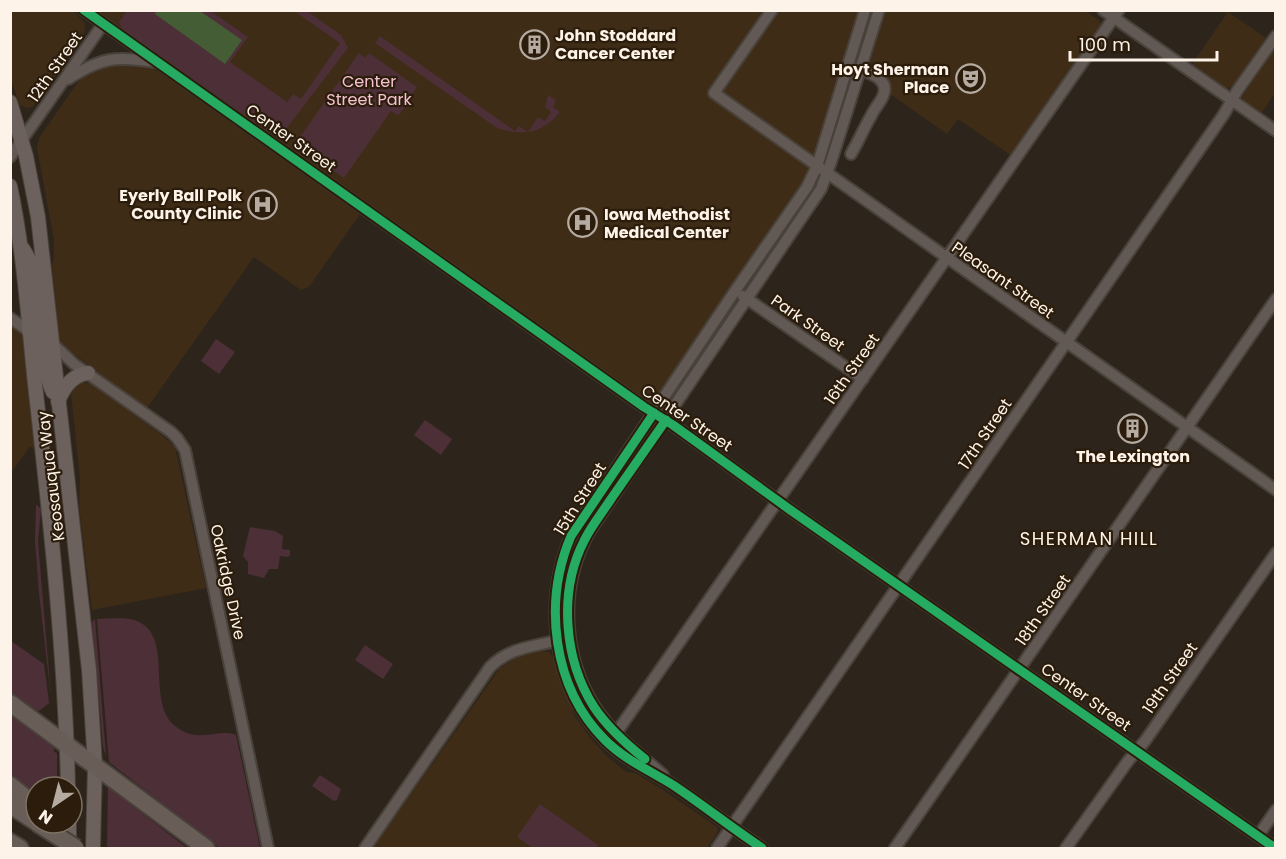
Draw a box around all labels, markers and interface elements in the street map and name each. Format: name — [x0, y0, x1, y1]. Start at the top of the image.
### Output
place label: John Stoddard Cancer Center — [555, 24, 676, 65]
scale bar — [1070, 24, 1217, 62]
street label: 12th Street — [22, 27, 88, 107]
building icon: John Stoddard Cancer Center — [518, 28, 550, 60]
text: 100 m — [1079, 32, 1131, 57]
place label: Hoyt Sherman Place — [831, 58, 949, 99]
theatre icon: Hoyt Sherman Place — [954, 62, 986, 94]
park label: Center Street Park — [326, 70, 412, 111]
street label: Center Street — [241, 98, 341, 178]
place label: Eyerly Ball Polk County Clinic — [119, 184, 242, 225]
hospital icon: Eyerly Ball Polk County Clinic — [247, 188, 279, 220]
place label: Iowa Methodist Medical Center — [604, 203, 730, 244]
hospital icon: Iowa Methodist Medical Center — [567, 207, 599, 239]
street label: Pleasant Street — [947, 236, 1059, 324]
street label: Park Street — [766, 289, 850, 357]
street label: 16th Street — [819, 328, 885, 409]
street label: Center Street — [637, 379, 737, 457]
street label: 17th Street — [953, 394, 1017, 474]
street label: Keosauqua Way — [32, 410, 70, 542]
building icon: The Lexington — [1117, 412, 1149, 444]
place label: The Lexington — [1076, 445, 1190, 468]
street label: 15th Street — [548, 458, 612, 540]
street label: Oakridge Drive — [205, 522, 251, 642]
district label: SHERMAN HILL — [1020, 526, 1158, 551]
street label: 18th Street — [1010, 570, 1076, 650]
street label: 19th Street — [1137, 638, 1203, 718]
street label: Center Street — [1036, 657, 1136, 737]
north arrow — [24, 775, 84, 835]
text: N — [34, 804, 57, 830]

